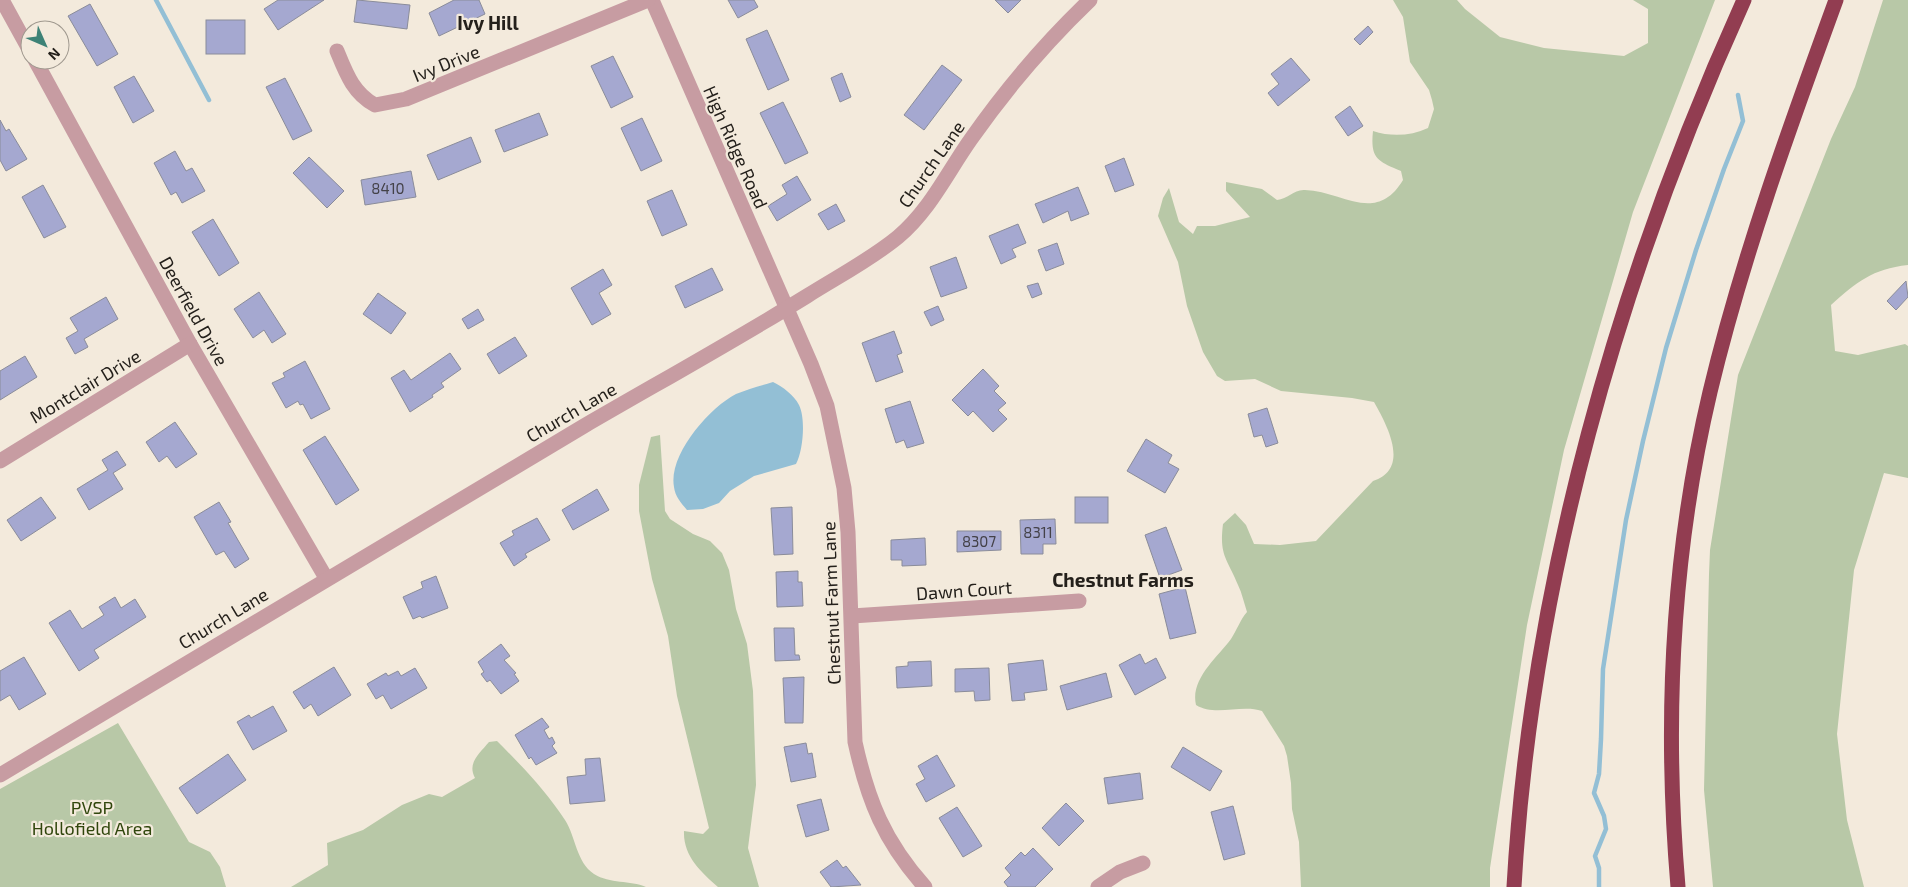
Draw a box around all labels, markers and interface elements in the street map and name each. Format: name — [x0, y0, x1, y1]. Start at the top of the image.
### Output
district label: Ivy Hill — [457, 11, 520, 35]
north arrow — [20, 20, 70, 70]
street label: Ivy Drive — [409, 40, 483, 86]
text: N — [45, 45, 64, 64]
street label: High Ridge Road — [699, 82, 773, 212]
street label: Church Lane — [893, 117, 969, 211]
house number: 8410 — [371, 179, 405, 197]
street label: Deerfield Drive — [155, 253, 233, 369]
street label: Montclair Drive — [26, 344, 144, 428]
street label: Church Lane — [522, 377, 620, 447]
street label: Chestnut Farm Lane — [817, 521, 845, 685]
house number: 8311 — [1023, 523, 1053, 541]
house number: 8307 — [962, 532, 996, 550]
district label: Chestnut Farms — [1052, 568, 1194, 591]
street label: Dawn Court — [915, 576, 1013, 604]
street label: Church Lane — [174, 583, 272, 653]
park label: PVSP Hollofield Area — [32, 796, 152, 839]

